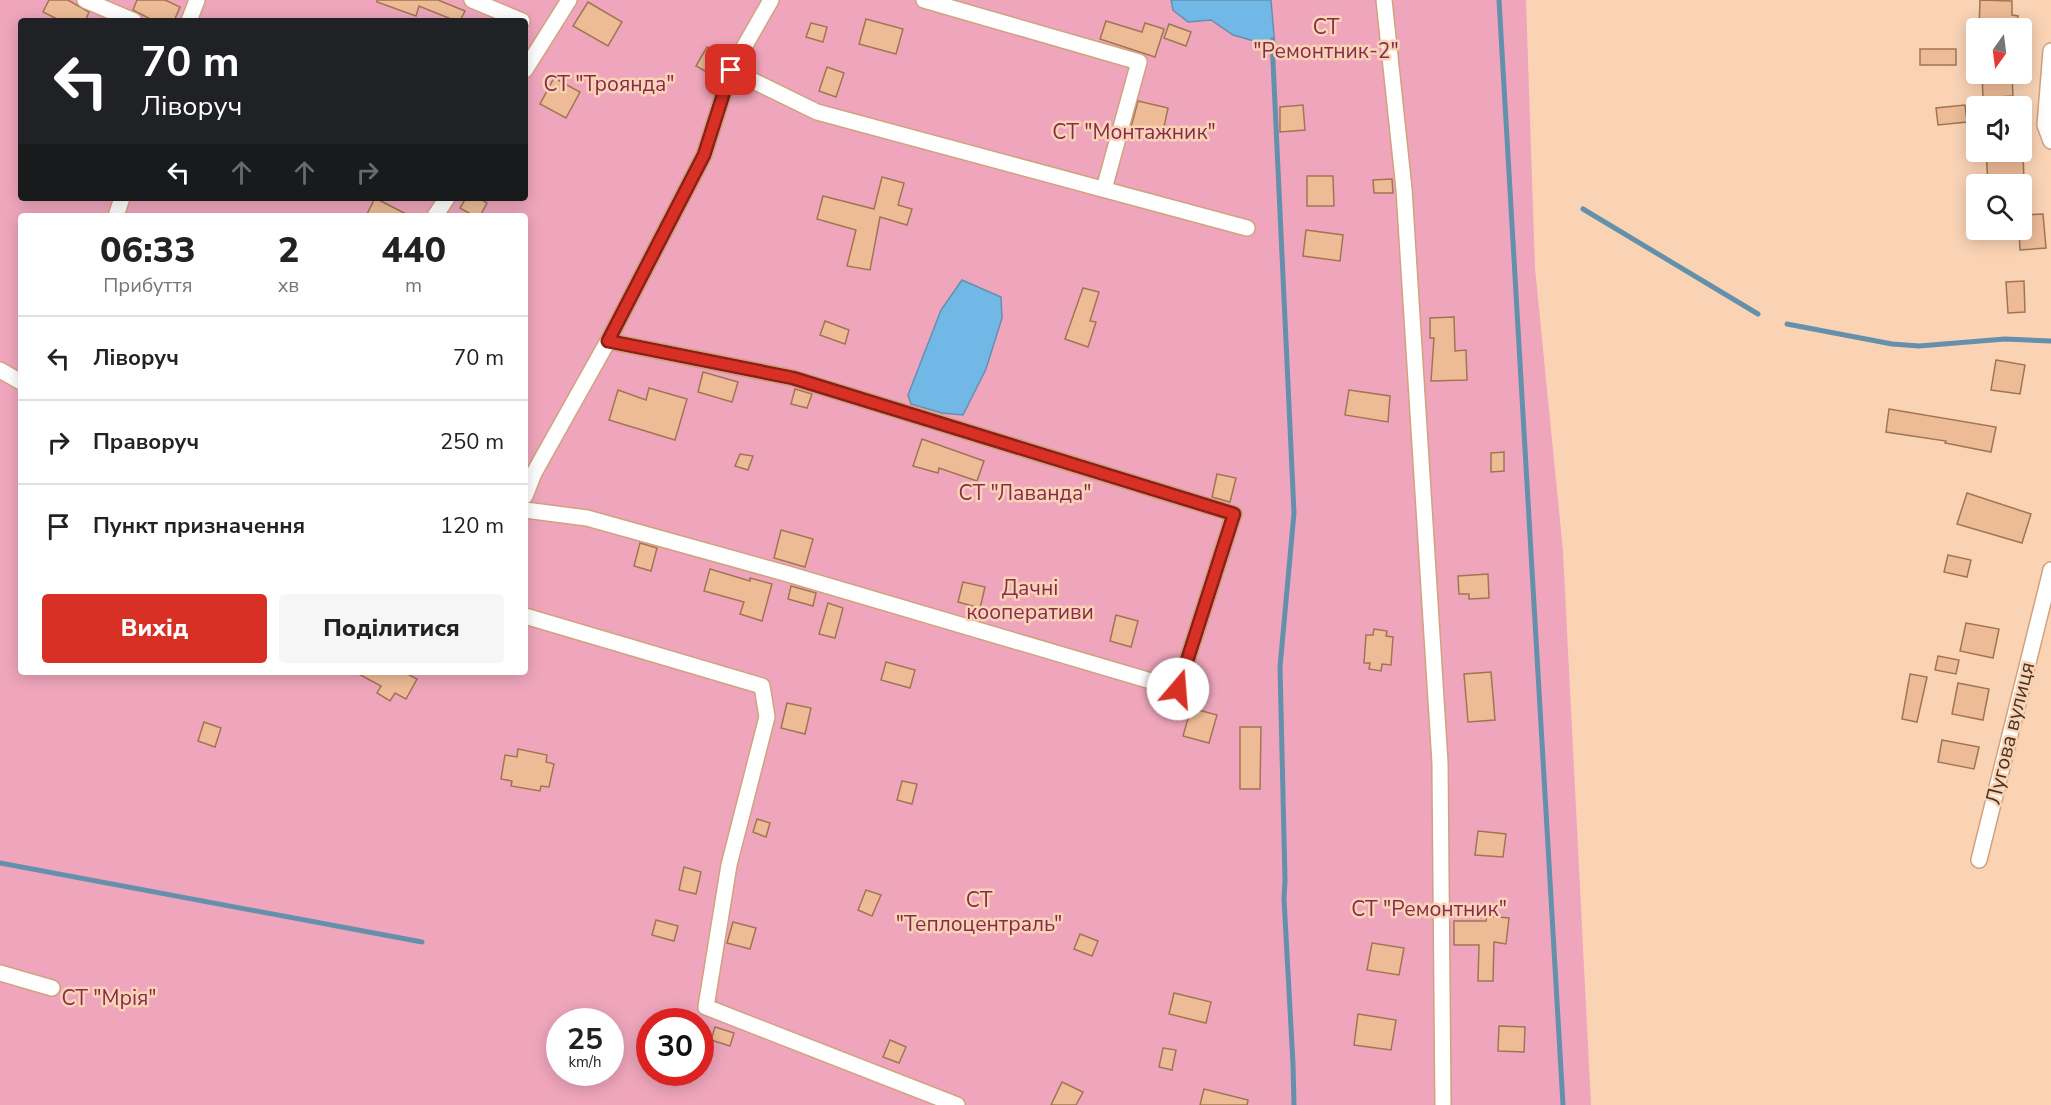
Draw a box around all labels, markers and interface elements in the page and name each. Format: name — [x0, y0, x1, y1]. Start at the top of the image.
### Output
park label: СТ "Ремонтник-2" — [1253, 13, 1399, 65]
north arrow — [1966, 18, 2032, 84]
map controls — [1966, 18, 2032, 240]
text: 70 m — [141, 34, 240, 91]
icon: left — [42, 42, 120, 120]
pin — [705, 44, 756, 95]
icon: arrive — [714, 53, 747, 86]
park label: СТ "Троянда" — [543, 70, 675, 98]
text: Ліворуч — [141, 88, 242, 125]
button: sound — [1966, 96, 2032, 162]
park label: СТ "Монтажник" — [1052, 118, 1216, 146]
icon: left — [162, 156, 195, 189]
icon: ahead — [225, 156, 258, 189]
icon: ahead — [288, 156, 321, 189]
icon: right — [351, 156, 384, 189]
button: search — [1966, 174, 2032, 240]
text: 06:33 — [100, 226, 196, 275]
text: 2 — [278, 226, 299, 275]
text: 440 — [381, 226, 446, 275]
text: Прибуття — [103, 272, 192, 299]
text: хв — [278, 272, 299, 299]
text: m — [405, 272, 422, 299]
icon: left — [42, 342, 75, 375]
text: Ліворуч — [93, 343, 179, 373]
text: 70 m — [453, 343, 504, 373]
icon: right — [42, 426, 75, 459]
text: Праворуч — [93, 427, 199, 457]
text: 250 m — [440, 427, 504, 457]
park label: СТ "Лаванда" — [958, 479, 1092, 507]
icon: arrive — [42, 510, 75, 543]
text: Пункт призначення — [93, 511, 305, 541]
text: 120 m — [440, 511, 504, 541]
park label: Дачні кооперативи — [966, 574, 1094, 626]
button: Вихід — [42, 594, 267, 663]
button: Поділитися — [279, 594, 504, 663]
position arrow — [1146, 657, 1210, 721]
street label: Лугова вулиця — [1979, 659, 2041, 807]
park label: СТ "Теплоцентраль" — [896, 886, 1062, 938]
park label: СТ "Ремонтник" — [1351, 895, 1507, 923]
park label: СТ "Мрія" — [61, 984, 157, 1012]
speed limit sign: 30 — [636, 1008, 714, 1086]
text: 25 — [567, 1019, 603, 1060]
text: km/h — [568, 1052, 602, 1072]

